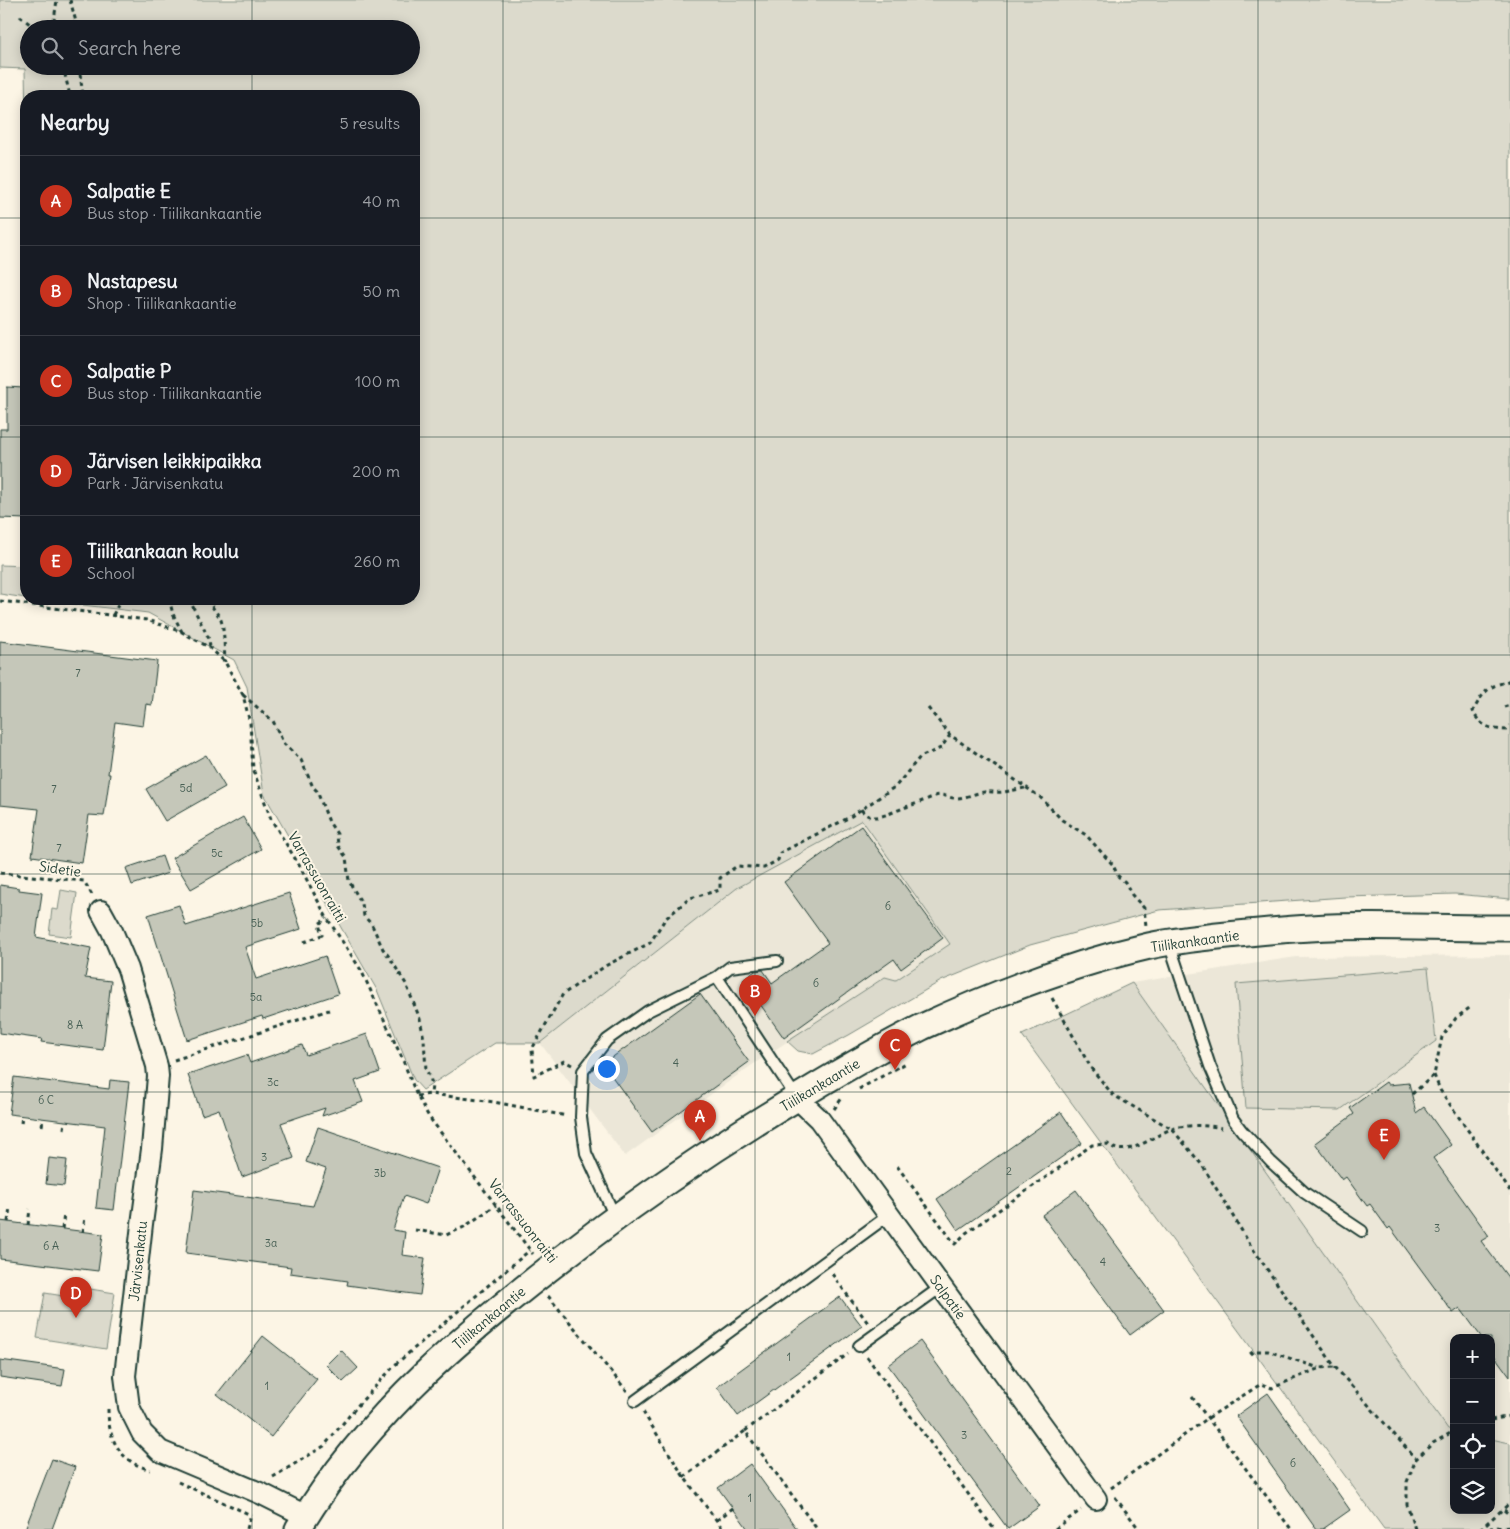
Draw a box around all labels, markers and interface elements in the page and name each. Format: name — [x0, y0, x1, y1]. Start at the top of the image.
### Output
search box — [20, 20, 420, 75]
icon: search — [38, 34, 66, 62]
text: Search here — [78, 36, 181, 60]
text: Nearby — [40, 109, 110, 136]
text: 5 results — [339, 113, 400, 133]
text: Salpatie E — [87, 179, 171, 203]
text: A — [51, 191, 61, 211]
text: 40 m — [362, 191, 400, 211]
text: Bus stop · Tiilikankaantie — [87, 203, 262, 223]
text: Nastapesu — [87, 269, 178, 293]
text: B — [51, 281, 61, 301]
text: 50 m — [362, 281, 400, 301]
text: Shop · Tiilikankaantie — [87, 293, 237, 313]
text: Salpatie P — [87, 359, 171, 383]
text: C — [51, 371, 61, 391]
text: 100 m — [355, 371, 400, 391]
text: Bus stop · Tiilikankaantie — [87, 383, 262, 403]
text: Järvisen leikkipaikka — [87, 449, 262, 473]
text: D — [50, 461, 62, 481]
text: 200 m — [352, 461, 400, 481]
text: Park · Järvisenkatu — [87, 473, 223, 493]
text: Tiilikankaan koulu — [87, 539, 239, 563]
text: E — [51, 551, 61, 571]
text: 260 m — [354, 551, 400, 571]
text: School — [87, 563, 135, 583]
house number: 7 — [75, 666, 81, 680]
house number: 5d — [180, 781, 193, 795]
house number: 7 — [51, 782, 57, 796]
street label: Varrassuonraitti — [284, 829, 350, 925]
house number: 7 — [56, 841, 62, 855]
house number: 5c — [211, 846, 223, 860]
street label: Sidetie — [38, 857, 82, 881]
house number: 6 — [885, 899, 891, 913]
house number: 5b — [251, 916, 263, 930]
street label: Tiilikankaantie — [1149, 926, 1241, 956]
pin: B — [739, 975, 771, 1016]
house number: 6 — [813, 976, 819, 990]
house number: 5a — [250, 990, 262, 1004]
house number: 8 A — [67, 1018, 83, 1032]
pin: C — [879, 1029, 911, 1070]
street label: Tiilikankaantie — [777, 1054, 863, 1116]
your location — [594, 1056, 620, 1082]
house number: 4 — [673, 1056, 679, 1070]
house number: 3c — [267, 1075, 279, 1089]
house number: 6 C — [38, 1093, 54, 1107]
pin: A — [684, 1100, 716, 1141]
pin: E — [1368, 1119, 1400, 1160]
house number: 3 — [261, 1150, 267, 1164]
house number: 2 — [1006, 1164, 1012, 1178]
house number: 3b — [374, 1166, 386, 1180]
street label: Varrassuonraitti — [485, 1175, 561, 1267]
street label: Järvisenkatu — [125, 1220, 151, 1302]
house number: 3 — [1434, 1221, 1440, 1235]
house number: 3a — [265, 1236, 277, 1250]
house number: 6 A — [43, 1239, 59, 1253]
house number: 4 — [1100, 1255, 1106, 1269]
street label: Salpatie — [926, 1271, 970, 1323]
pin: D — [60, 1277, 92, 1318]
street label: Tiilikankaantie — [449, 1282, 529, 1354]
map controls — [1450, 1334, 1495, 1514]
button: + — [1450, 1334, 1495, 1379]
house number: 1 — [787, 1350, 791, 1364]
house number: 1 — [265, 1379, 269, 1393]
button: − — [1450, 1379, 1495, 1424]
button: locate — [1450, 1424, 1495, 1469]
house number: 3 — [961, 1428, 967, 1442]
house number: 6 — [1290, 1456, 1296, 1470]
button: layers — [1450, 1469, 1495, 1514]
house number: 1 — [748, 1491, 752, 1505]

